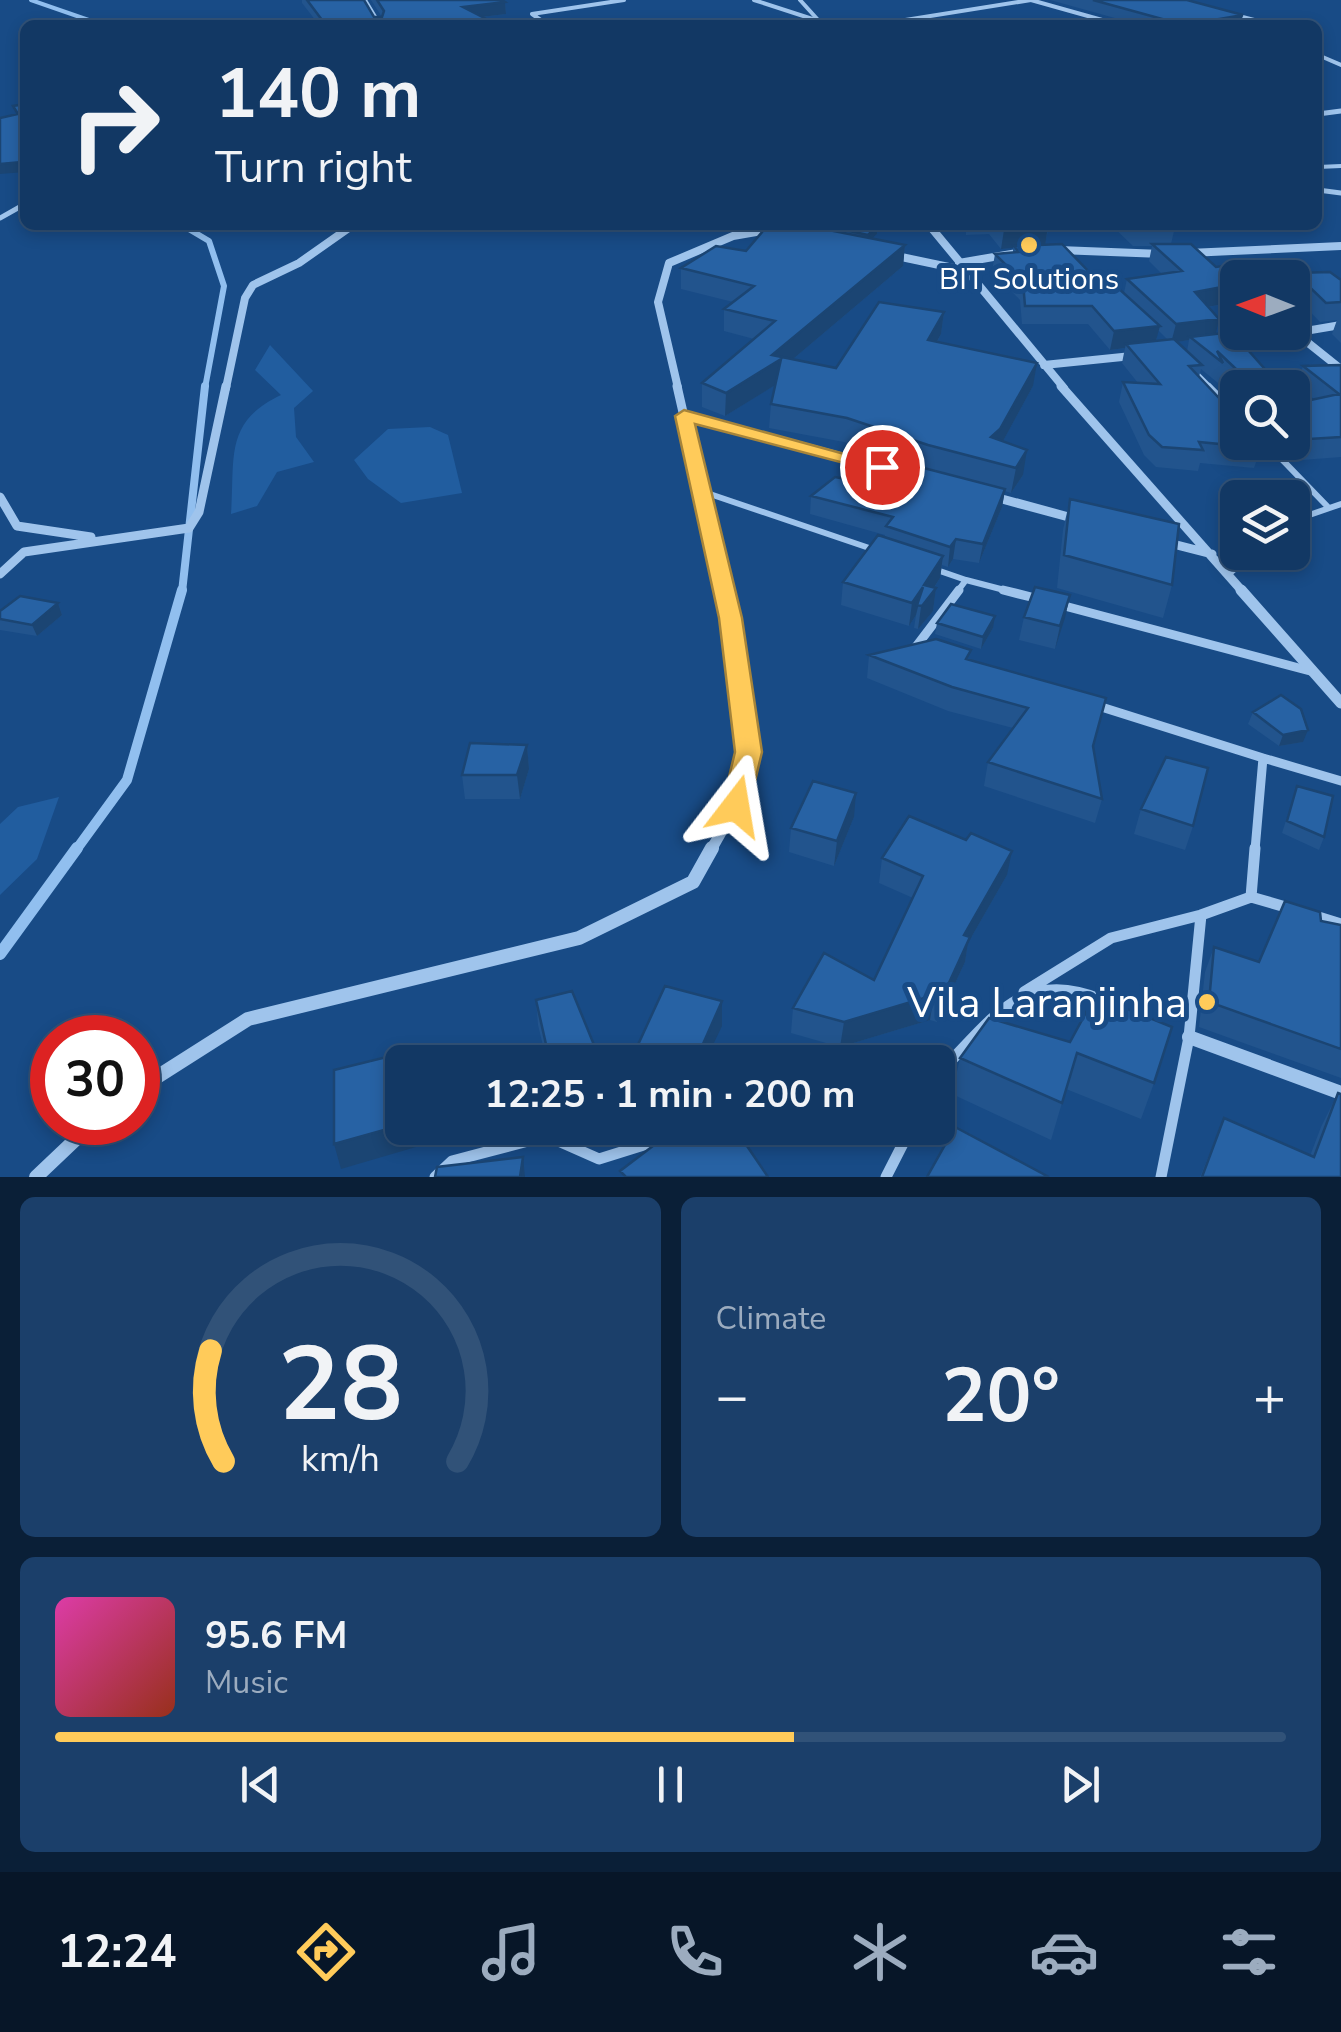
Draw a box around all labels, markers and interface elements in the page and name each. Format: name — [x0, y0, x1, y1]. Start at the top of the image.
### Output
text: 140 m — [215, 46, 421, 142]
icon: right — [50, 60, 180, 190]
text: Turn right — [215, 137, 412, 198]
marker: BIT Solutions — [1018, 234, 1040, 256]
place label: BIT Solutions — [939, 259, 1119, 300]
north arrow — [1220, 260, 1310, 350]
map controls — [1220, 260, 1310, 570]
button: search — [1220, 370, 1310, 460]
pin — [840, 425, 925, 510]
icon: arrive — [855, 440, 910, 495]
button: layers — [1220, 480, 1310, 570]
position arrow — [684, 754, 788, 858]
place label: Vila Laranjinha — [906, 975, 1187, 1032]
marker: Vila Laranjinha — [1196, 991, 1218, 1013]
speed limit sign: 30 — [30, 1015, 160, 1145]
text: 12:25 · 1 min · 200 m — [485, 1069, 855, 1120]
text: Climate — [716, 1297, 826, 1340]
text: 28 — [278, 1314, 403, 1456]
text: 20° — [942, 1345, 1060, 1447]
text: − — [716, 1359, 749, 1434]
text: + — [1253, 1359, 1286, 1434]
text: km/h — [301, 1435, 380, 1484]
text: 95.6 FM — [205, 1610, 347, 1661]
text: Music — [205, 1661, 288, 1704]
icon: previous — [233, 1757, 288, 1812]
icon: pause — [643, 1757, 698, 1812]
icon: next — [1053, 1757, 1108, 1812]
icon: directions — [291, 1917, 361, 1987]
icon: music — [476, 1917, 546, 1987]
icon: phone — [660, 1917, 730, 1987]
icon: climate — [845, 1917, 915, 1987]
icon: car — [1029, 1917, 1099, 1987]
icon: filters — [1214, 1917, 1284, 1987]
text: 12:24 — [57, 1922, 176, 1983]

